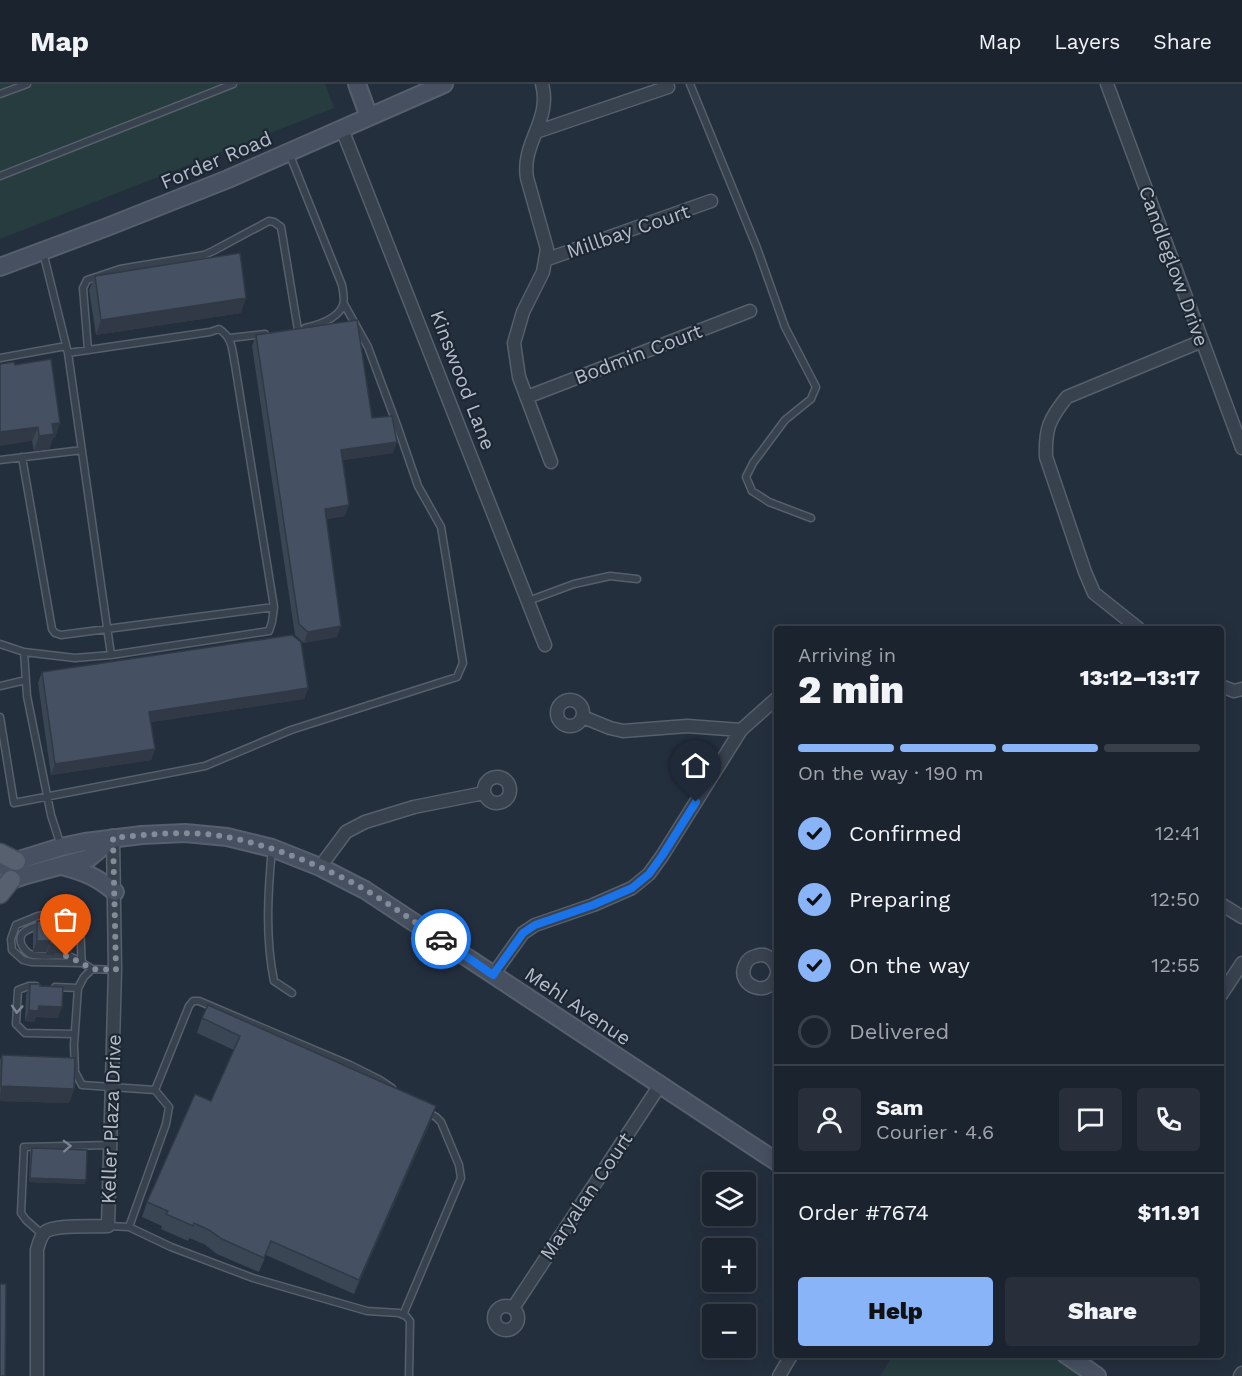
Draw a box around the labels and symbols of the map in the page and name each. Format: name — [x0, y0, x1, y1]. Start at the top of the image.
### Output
street label: Forder Road — [157, 126, 275, 194]
street label: Candleglow Drive — [1134, 183, 1214, 349]
street label: Millbay Court — [563, 199, 693, 263]
street label: Kinswood Lane — [425, 307, 501, 453]
street label: Bodmin Court — [571, 318, 706, 389]
pin — [670, 740, 721, 802]
pin — [40, 894, 91, 956]
courier — [411, 909, 471, 969]
street label: Mehl Avenue — [520, 962, 636, 1050]
one-way arrow — [10, 1004, 23, 1013]
street label: Keller Plaza Drive — [96, 1034, 126, 1204]
street label: Maryalan Court — [535, 1127, 638, 1264]
one-way arrow — [63, 1139, 72, 1152]

